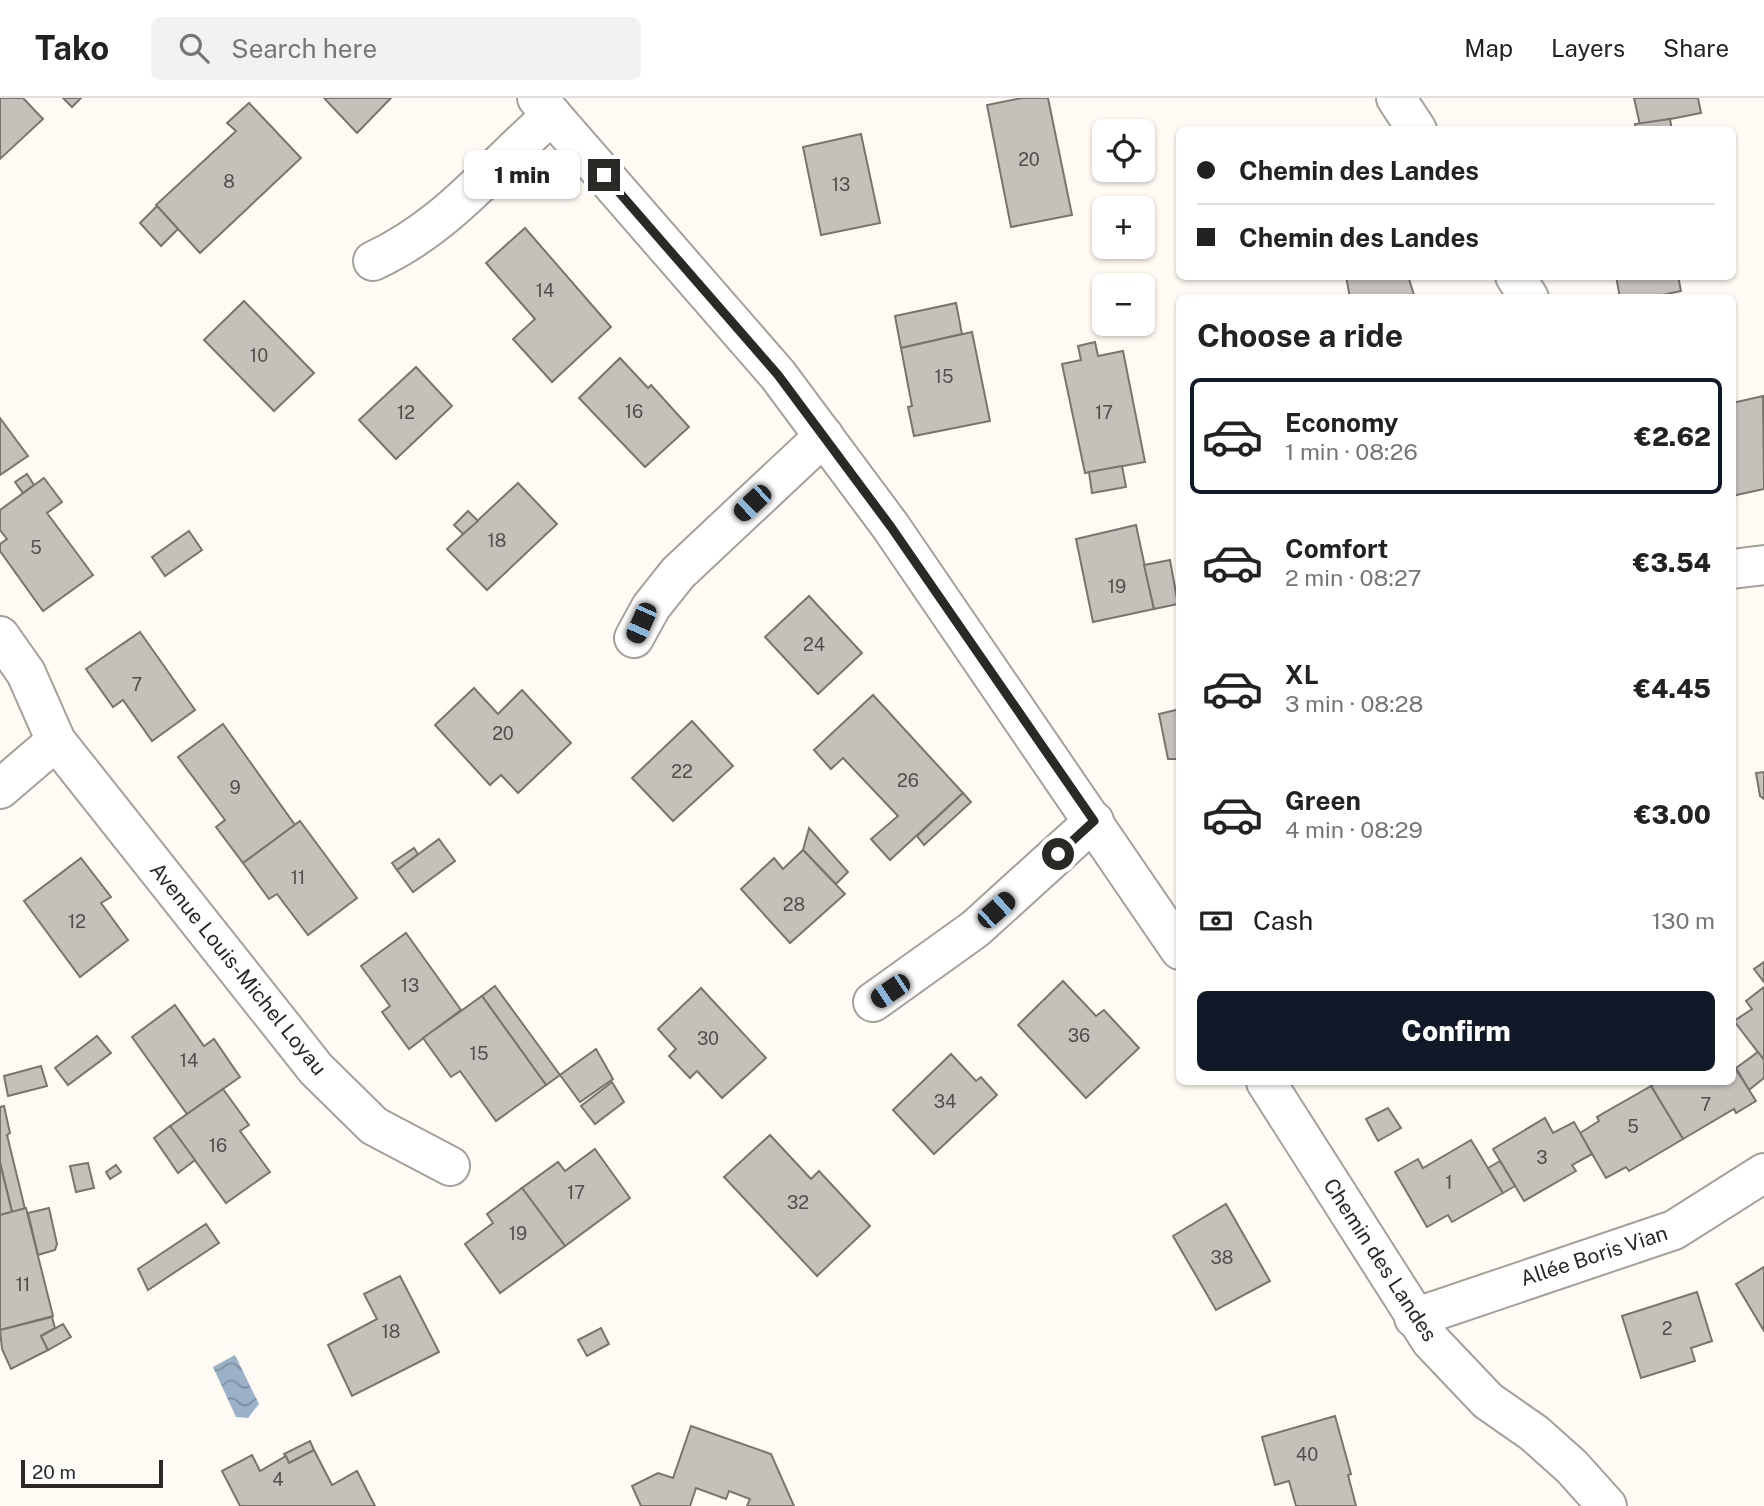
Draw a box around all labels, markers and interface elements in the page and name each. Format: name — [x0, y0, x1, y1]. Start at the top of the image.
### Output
search box — [151, 17, 641, 80]
text: Tako — [35, 29, 109, 67]
icon: search — [175, 29, 213, 67]
text: Search here — [231, 33, 377, 64]
text: Map — [1464, 34, 1513, 62]
text: Layers — [1551, 34, 1625, 62]
text: Share — [1663, 34, 1729, 62]
map controls — [1092, 119, 1155, 336]
button: locate — [1092, 119, 1155, 182]
house number: 20 — [1018, 149, 1040, 170]
callout: 1 min — [464, 150, 580, 200]
text: Chemin des Landes — [1239, 155, 1479, 186]
route end — [588, 159, 620, 191]
text: 1 min — [494, 161, 550, 188]
house number: 8 — [223, 171, 235, 192]
house number: 13 — [832, 174, 850, 195]
button: + — [1092, 196, 1155, 259]
text: Chemin des Landes — [1239, 222, 1479, 253]
button: − — [1092, 273, 1155, 336]
house number: 14 — [536, 280, 554, 301]
text: Choose a ride — [1197, 317, 1403, 354]
house number: 10 — [250, 345, 268, 366]
house number: 15 — [935, 366, 953, 387]
house number: 16 — [625, 401, 643, 422]
house number: 12 — [397, 402, 415, 423]
house number: 17 — [1095, 402, 1113, 423]
icon: car — [1201, 405, 1264, 468]
text: Economy — [1285, 407, 1398, 438]
text: €2.62 — [1634, 421, 1711, 452]
text: 1 min · 08:26 — [1285, 438, 1418, 465]
car — [730, 481, 775, 525]
house number: 18 — [488, 530, 506, 551]
icon: car — [1201, 531, 1264, 594]
text: Comfort — [1285, 533, 1388, 564]
house number: 5 — [30, 537, 42, 558]
text: €3.54 — [1633, 547, 1711, 578]
text: 2 min · 08:27 — [1285, 564, 1422, 591]
house number: 19 — [1108, 576, 1126, 597]
car — [623, 600, 660, 646]
house number: 24 — [803, 634, 825, 655]
icon: car — [1201, 657, 1264, 720]
text: XL — [1285, 659, 1319, 690]
text: €4.45 — [1634, 673, 1711, 704]
house number: 7 — [132, 674, 142, 695]
text: 3 min · 08:28 — [1285, 690, 1423, 717]
house number: 20 — [492, 723, 514, 744]
house number: 22 — [671, 761, 693, 782]
house number: 26 — [897, 770, 919, 791]
house number: 9 — [229, 777, 241, 798]
icon: car — [1201, 783, 1264, 846]
text: Green — [1285, 785, 1361, 816]
text: €3.00 — [1634, 799, 1711, 830]
text: 4 min · 08:29 — [1285, 816, 1423, 843]
route start — [1042, 838, 1074, 870]
street label: Avenue Louis-Michel Loyau — [145, 857, 332, 1080]
house number: 11 — [291, 867, 305, 888]
car — [974, 888, 1019, 932]
house number: 28 — [783, 894, 805, 915]
icon: cash — [1197, 902, 1235, 940]
text: Cash — [1253, 905, 1313, 936]
text: 130 m — [1652, 907, 1715, 934]
house number: 12 — [68, 911, 86, 932]
car — [867, 971, 914, 1011]
house number: 13 — [401, 975, 419, 996]
button: Confirm — [1197, 991, 1715, 1071]
house number: 36 — [1068, 1025, 1090, 1046]
house number: 30 — [697, 1028, 719, 1049]
house number: 15 — [470, 1043, 488, 1064]
house number: 14 — [180, 1050, 198, 1071]
house number: 34 — [934, 1091, 956, 1112]
house number: 7 — [1701, 1094, 1711, 1115]
house number: 5 — [1627, 1116, 1639, 1137]
house number: 16 — [209, 1135, 227, 1156]
house number: 3 — [1536, 1147, 1548, 1168]
house number: 1 — [1445, 1172, 1453, 1193]
street label: Chemin des Landes — [1318, 1173, 1442, 1346]
house number: 17 — [567, 1182, 585, 1203]
house number: 32 — [787, 1192, 809, 1213]
street label: Allée Boris Vian — [1517, 1220, 1671, 1291]
house number: 19 — [509, 1223, 527, 1244]
house number: 38 — [1211, 1247, 1233, 1268]
house number: 11 — [16, 1274, 30, 1295]
house number: 2 — [1662, 1318, 1672, 1339]
house number: 18 — [382, 1321, 400, 1342]
house number: 40 — [1296, 1444, 1318, 1465]
scale bar — [21, 1457, 163, 1489]
text: 20 m — [32, 1461, 76, 1483]
house number: 4 — [272, 1469, 284, 1490]

